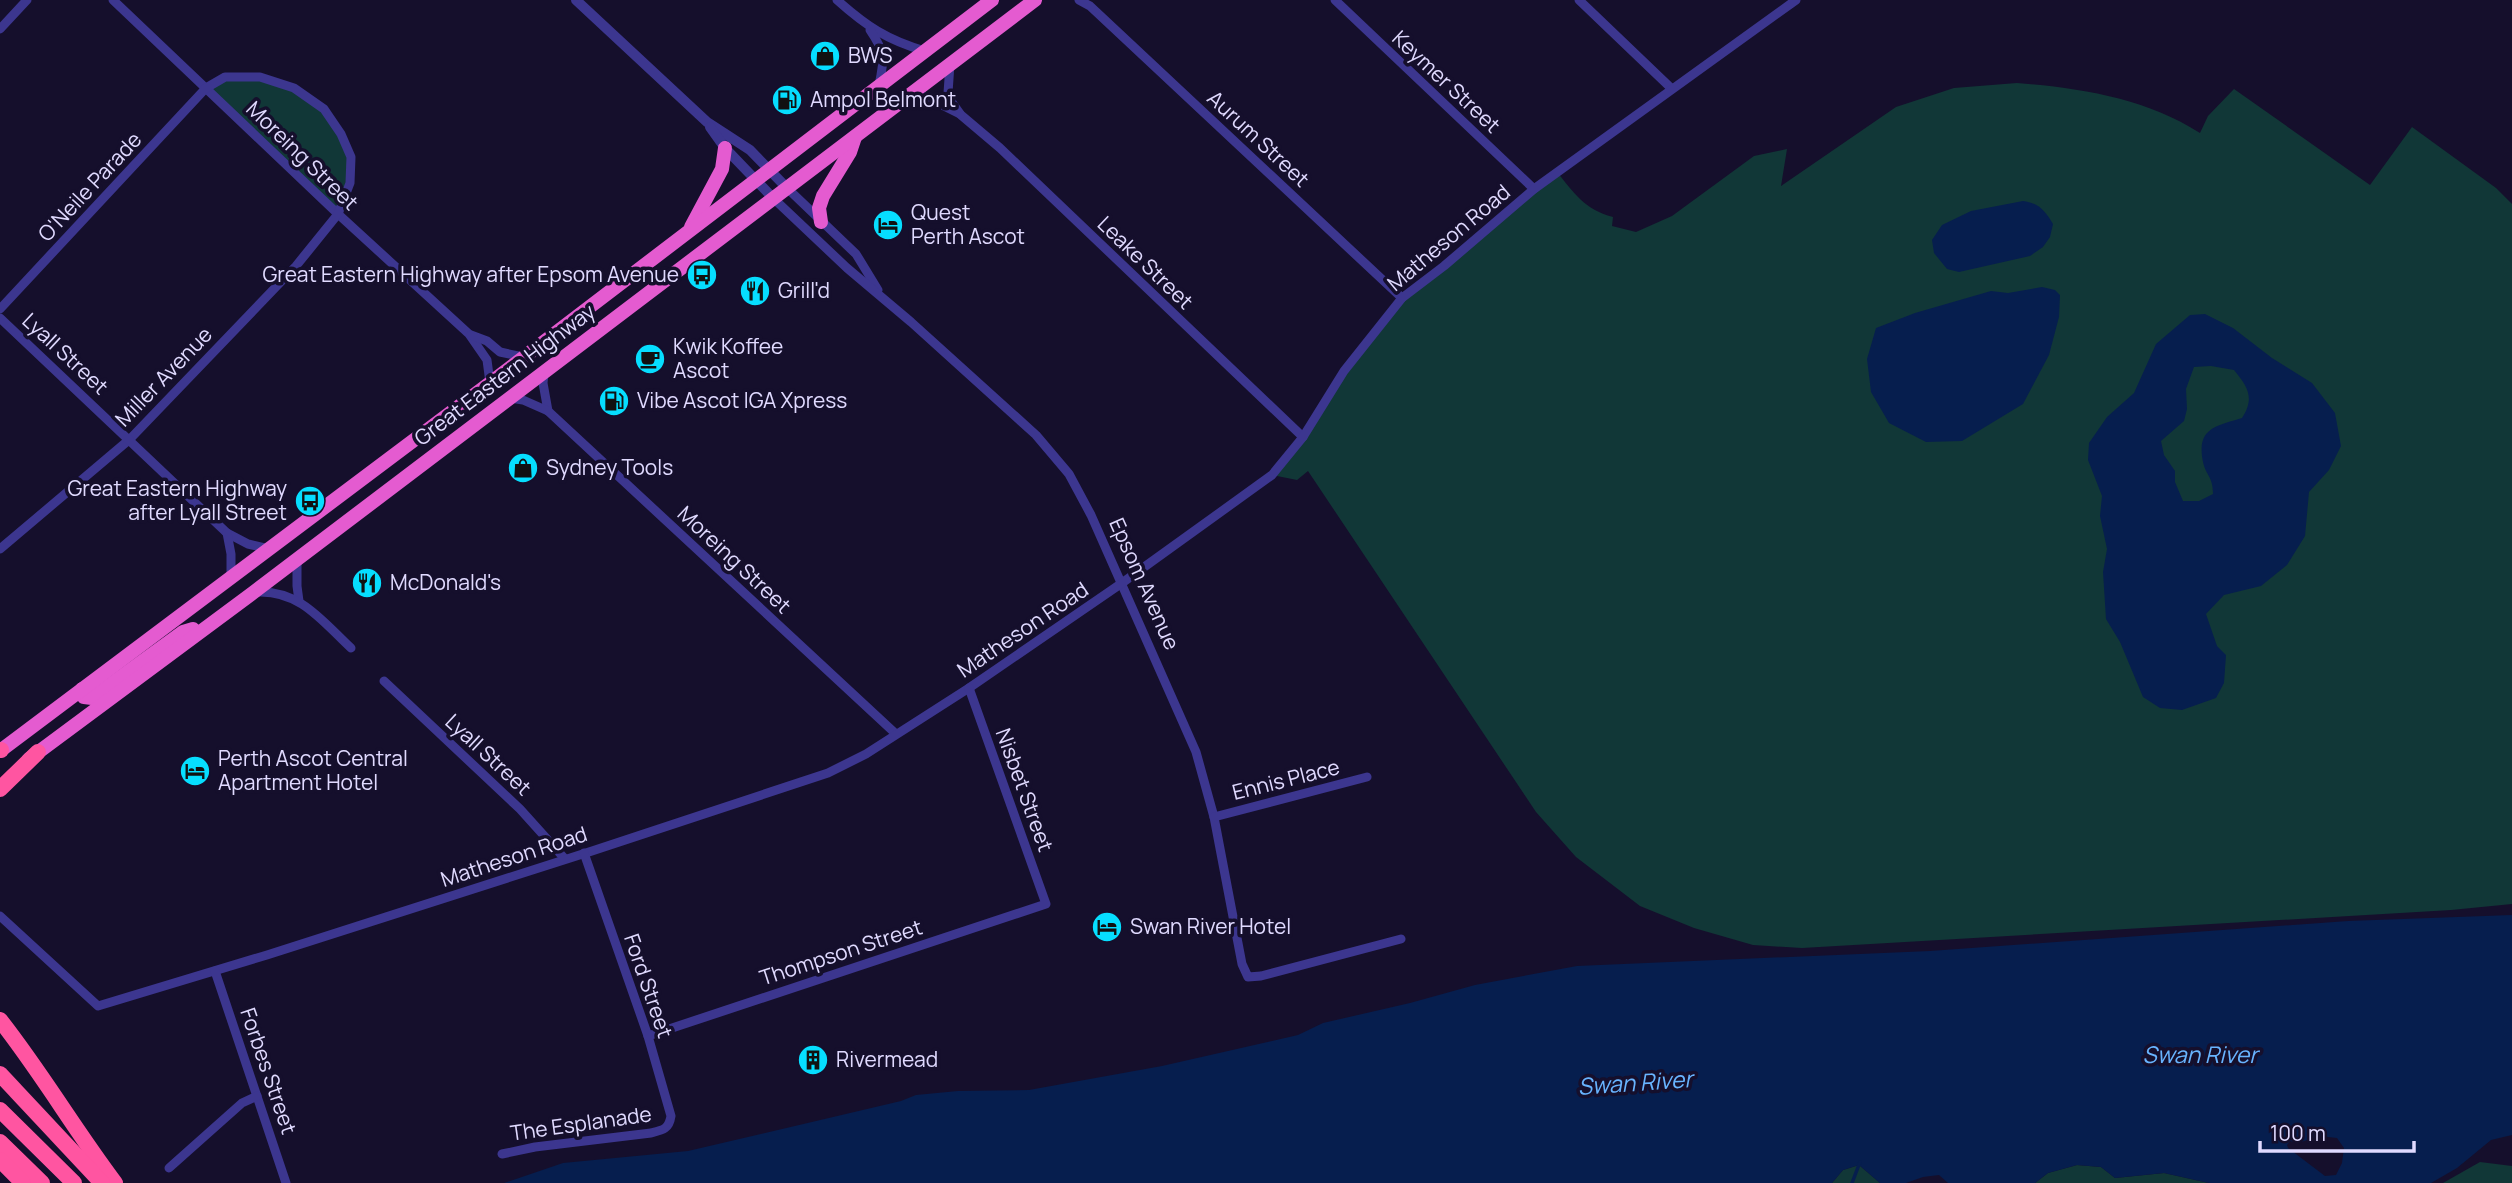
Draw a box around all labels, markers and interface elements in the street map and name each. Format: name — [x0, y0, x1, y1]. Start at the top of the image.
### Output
street label: Keymer Street — [1387, 24, 1507, 139]
shop icon: BWS — [808, 39, 842, 73]
place label: BWS — [848, 41, 892, 69]
fuel station icon: Ampol Belmont — [770, 83, 804, 117]
street label: Aurum Street — [1202, 84, 1316, 193]
place label: Ampol Belmont — [810, 85, 956, 113]
street label: Moreing Street — [241, 95, 365, 216]
street label: O'Neile Parade — [31, 126, 147, 247]
street label: Matheson Road — [1381, 178, 1516, 297]
place label: Quest Perth Ascot — [911, 198, 1025, 250]
hotel icon: Quest Perth Ascot — [871, 208, 905, 242]
street label: Leake Street — [1092, 210, 1200, 315]
bus stop icon: Great Eastern Highway after Epsom Avenue — [685, 258, 719, 292]
place label: Great Eastern Highway after Epsom Avenue — [263, 260, 679, 288]
restaurant icon: Grill'd — [738, 274, 772, 308]
place label: Grill'd — [778, 276, 830, 304]
street label: Great Eastern Highway — [408, 297, 600, 451]
street label: Lyall Street — [17, 306, 115, 400]
street label: Miller Avenue — [109, 320, 218, 432]
place label: Kwik Koffee Ascot — [673, 332, 783, 384]
cafe icon: Kwik Koffee Ascot — [633, 342, 667, 376]
fuel station icon: Vibe Ascot IGA Xpress — [597, 384, 631, 418]
place label: Vibe Ascot IGA Xpress — [637, 386, 847, 414]
shop icon: Sydney Tools — [506, 451, 540, 485]
place label: Sydney Tools — [546, 453, 673, 481]
place label: Great Eastern Highway after Lyall Street — [68, 474, 287, 526]
bus stop icon: Great Eastern Highway after Lyall Street — [293, 484, 327, 518]
street label: Moreing Street — [672, 499, 797, 619]
street label: Epsom Avenue — [1103, 513, 1187, 654]
restaurant icon: McDonald's — [350, 566, 384, 600]
place label: McDonald's — [390, 568, 501, 596]
street label: Matheson Road — [951, 575, 1093, 683]
street label: Lyall Street — [440, 707, 538, 801]
street label: Nisbet Street — [990, 724, 1060, 855]
place label: Perth Ascot Central Apartment Hotel — [218, 744, 408, 796]
street label: Ennis Place — [1229, 752, 1342, 806]
hotel icon: Perth Ascot Central Apartment Hotel — [178, 754, 212, 788]
street label: Matheson Road — [437, 819, 590, 893]
hotel icon: Swan River Hotel — [1090, 910, 1124, 944]
place label: Swan River Hotel — [1130, 912, 1291, 940]
street label: Thompson Street — [756, 913, 926, 992]
street label: Ford Street — [618, 930, 680, 1041]
street label: Forbes Street — [234, 1004, 304, 1138]
water label: Swan River — [2142, 1038, 2260, 1070]
building icon: Rivermead — [796, 1043, 830, 1077]
place label: Rivermead — [836, 1045, 938, 1073]
water label: Swan River — [1576, 1062, 1696, 1102]
street label: The Esplanade — [508, 1099, 653, 1147]
scale bar — [2260, 1110, 2414, 1154]
text: 100 m — [2270, 1119, 2326, 1147]

